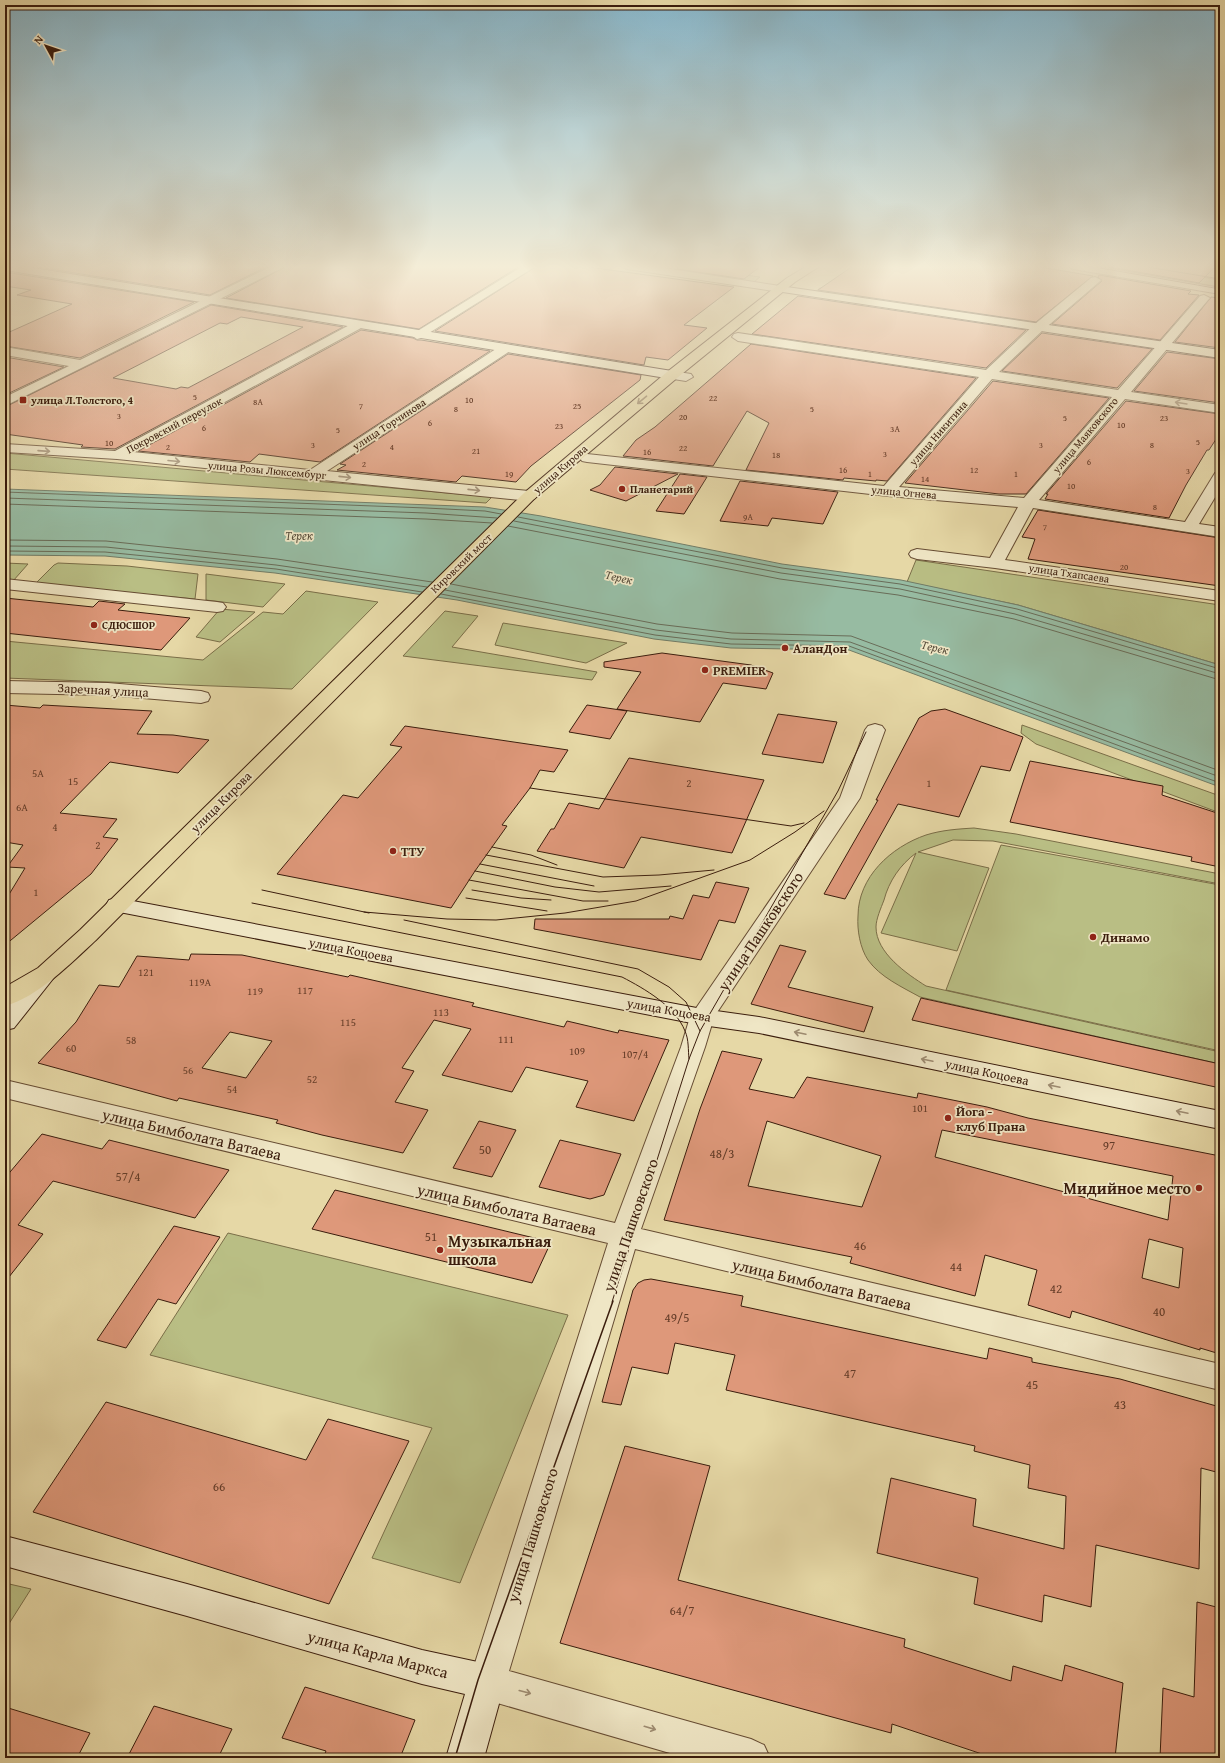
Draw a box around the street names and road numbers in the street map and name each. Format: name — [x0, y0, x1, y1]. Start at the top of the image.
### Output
street label: Покровский переулок — [123, 393, 225, 457]
street label: улица Маяковского — [1048, 393, 1122, 477]
street label: улица Торчинова — [348, 394, 430, 454]
street label: улица Никитина — [904, 396, 971, 470]
street label: улица Кирова — [528, 440, 591, 498]
street label: улица Розы Люксембург — [206, 457, 327, 483]
street label: улица Огнева — [870, 481, 938, 503]
street label: Кировский мост — [427, 529, 496, 597]
street label: улица Тхапсаева — [1027, 559, 1111, 587]
street label: Заречная улица — [57, 678, 150, 702]
street label: улица Кирова — [185, 766, 257, 838]
street label: улица Пашковского — [710, 866, 809, 996]
street label: улица Коцоева — [306, 932, 395, 968]
street label: улица Коцоева — [624, 993, 713, 1027]
street label: улица Коцоева — [942, 1054, 1031, 1090]
street label: улица Бимболата Ватаева — [99, 1101, 284, 1166]
street label: улица Пашковского — [596, 1155, 664, 1296]
street label: улица Бимболата Ватаева — [414, 1176, 599, 1241]
street label: улица Бимболата Ватаева — [729, 1251, 914, 1316]
street label: улица Пашковского — [500, 1465, 564, 1606]
street label: улица Карла Маркса — [304, 1623, 451, 1684]

